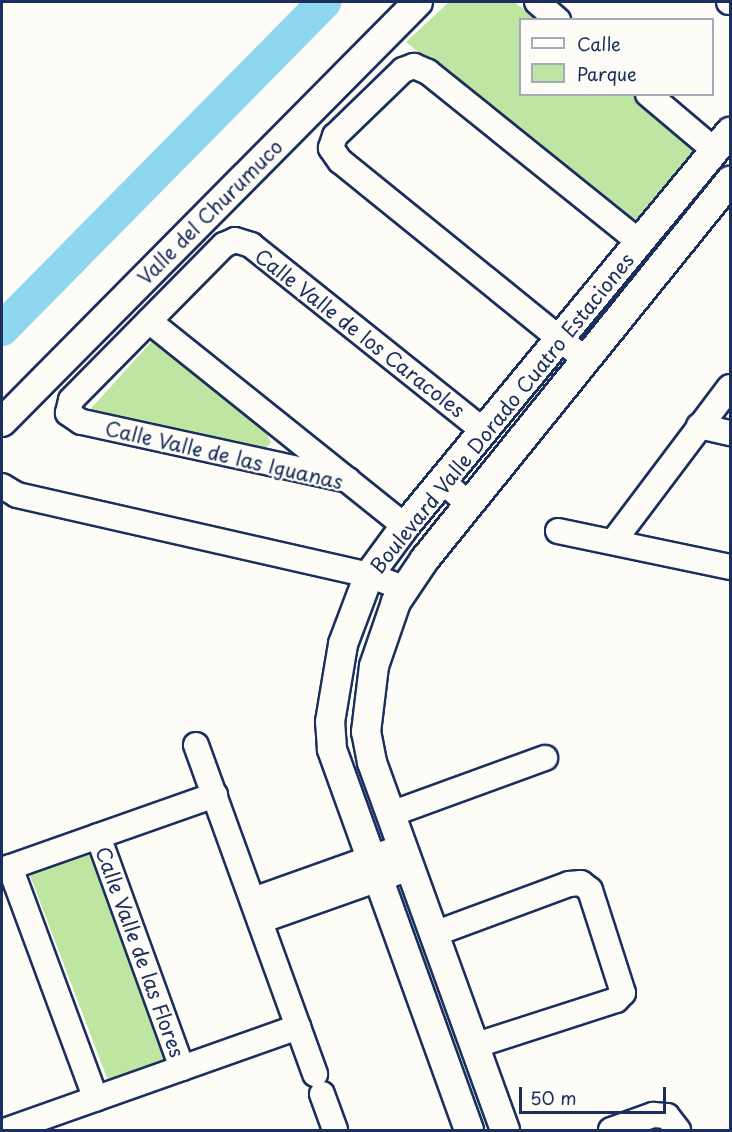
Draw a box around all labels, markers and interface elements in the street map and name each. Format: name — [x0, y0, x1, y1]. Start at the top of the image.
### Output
legend — [519, 18, 714, 96]
text: Calle — [577, 30, 621, 57]
text: Parque — [577, 60, 637, 87]
street label: Valle del Churumuco — [132, 134, 288, 290]
street label: Calle Valle de los Caracoles — [249, 243, 471, 423]
street label: Boulevard Valle Dorado Cuatro Estaciones — [365, 248, 639, 578]
street label: Calle Valle de las Iguanas — [102, 416, 346, 494]
street label: Calle Valle de las Flores — [90, 842, 190, 1062]
scale bar — [522, 1075, 669, 1113]
text: 50 m — [530, 1084, 577, 1111]

